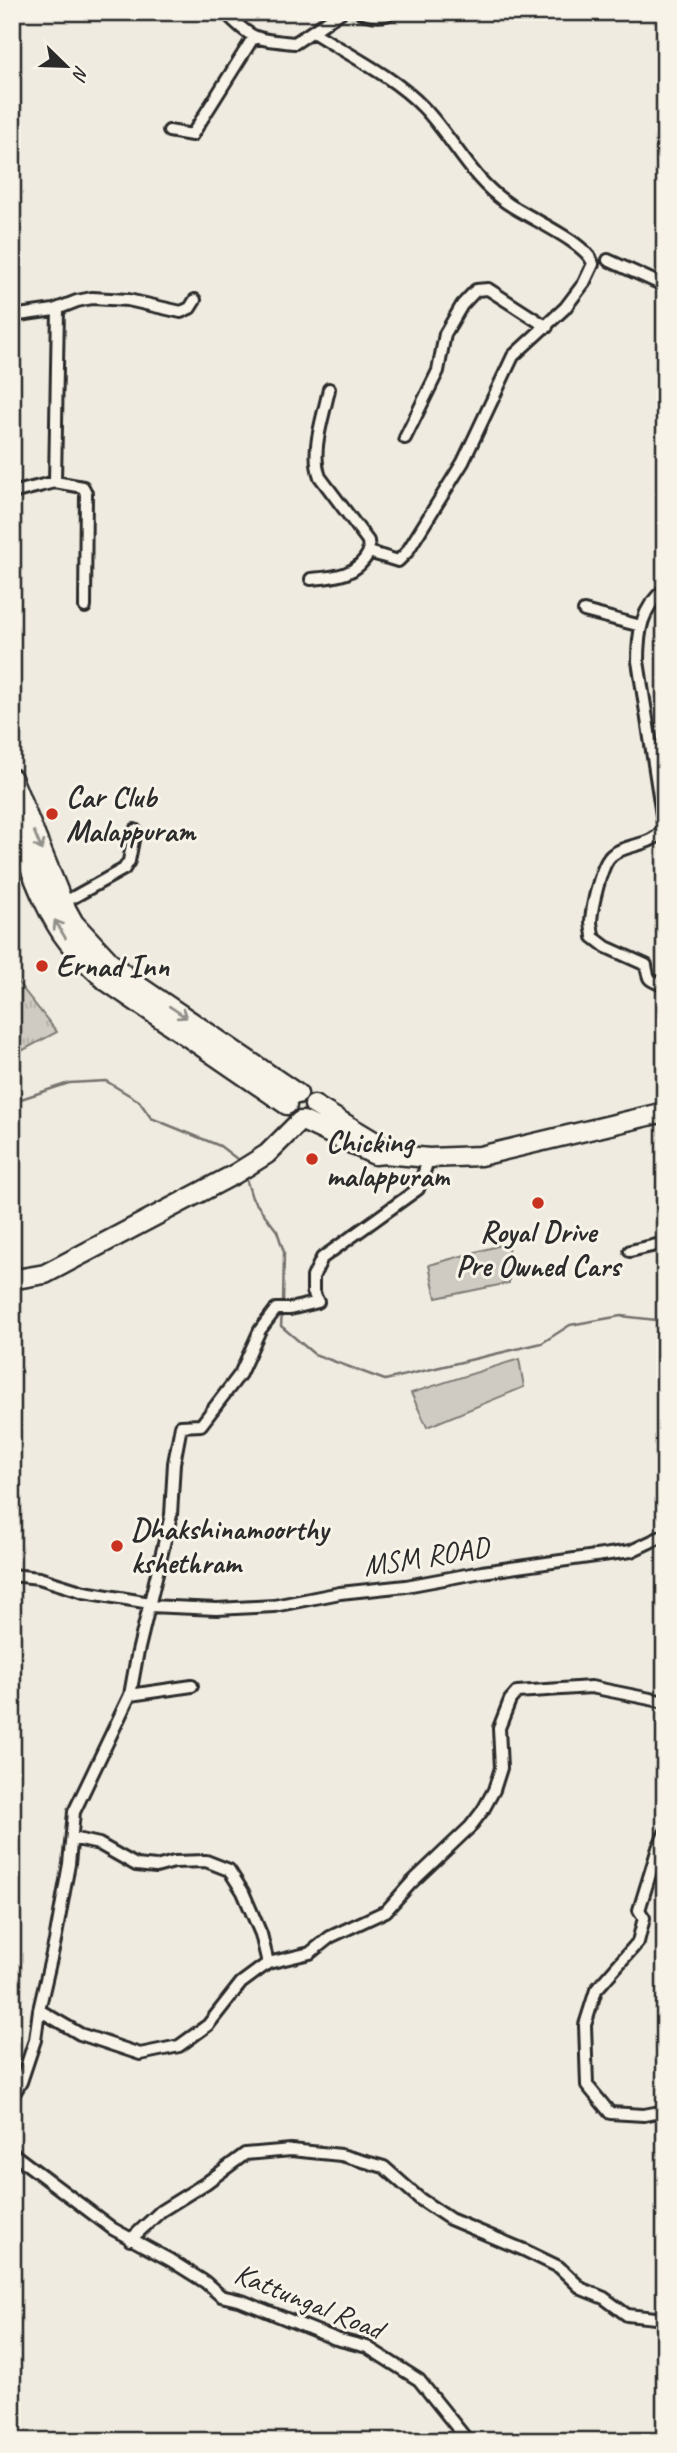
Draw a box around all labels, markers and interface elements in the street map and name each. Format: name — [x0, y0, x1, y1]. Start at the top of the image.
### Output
north arrow — [32, 32, 102, 102]
text: N — [66, 62, 94, 85]
place label: Car Club Malappuram — [66, 778, 197, 850]
marker: Car Club Malappuram — [44, 806, 60, 822]
one-way arrow — [32, 830, 45, 851]
one-way arrow — [53, 920, 67, 940]
place label: Ernad Inn — [56, 947, 170, 985]
marker: Ernad Inn — [34, 958, 50, 974]
one-way arrow — [168, 1005, 187, 1019]
place label: Chicking malappuram — [326, 1123, 451, 1195]
marker: Chicking malappuram — [304, 1151, 320, 1167]
marker: Royal Drive Pre Owned Cars — [530, 1195, 546, 1211]
place label: Royal Drive Pre Owned Cars — [456, 1213, 624, 1285]
place label: Dhakshinamoorthy kshethram — [131, 1510, 331, 1582]
street label: MSM ROAD — [360, 1527, 494, 1585]
marker: Dhakshinamoorthy kshethram — [109, 1538, 125, 1554]
street label: Kattungal Road — [229, 2254, 393, 2350]

